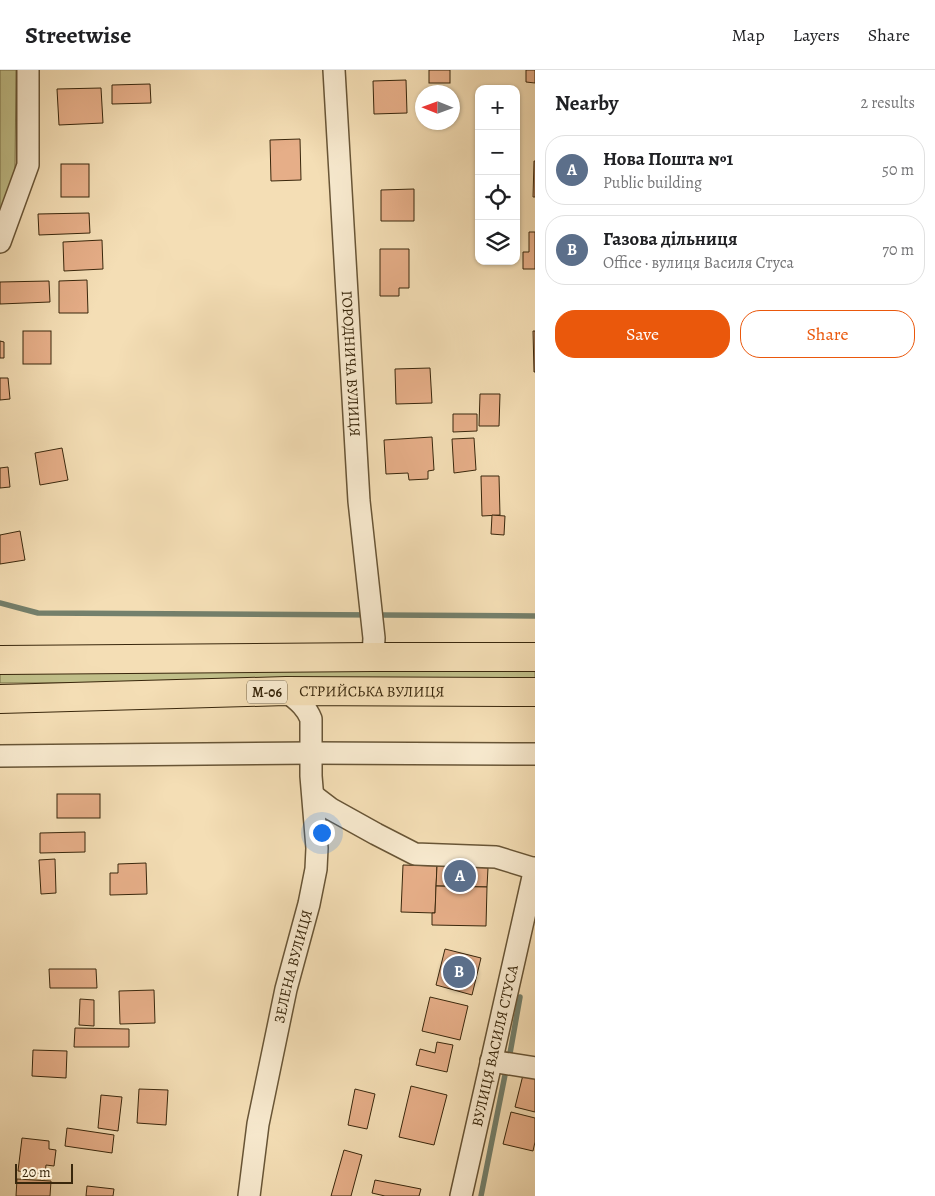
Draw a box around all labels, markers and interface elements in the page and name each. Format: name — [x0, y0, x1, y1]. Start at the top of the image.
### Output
text: Streetwise — [25, 19, 131, 51]
text: Map — [732, 23, 765, 47]
text: Layers — [793, 23, 840, 47]
text: Share — [868, 23, 910, 47]
north arrow — [415, 85, 460, 130]
map controls — [475, 85, 520, 265]
button: + — [475, 85, 520, 130]
text: Nearby — [555, 89, 618, 117]
text: 2 results — [860, 92, 915, 114]
button: − — [475, 130, 520, 175]
text: Нова Пошта №1 — [603, 146, 733, 172]
text: A — [567, 159, 577, 181]
text: 50 m — [882, 159, 914, 181]
text: Public building — [603, 172, 702, 194]
button: locate — [475, 175, 520, 220]
button: layers — [475, 220, 520, 265]
text: Газова дільниця — [603, 226, 738, 252]
text: B — [567, 239, 577, 261]
text: 70 m — [882, 239, 914, 261]
text: Office · вулиця Василя Стуса — [603, 252, 794, 274]
street label: ГОРОДНИЧА ВУЛИЦЯ — [337, 290, 365, 437]
button: Save — [555, 310, 730, 358]
button: Share — [740, 310, 915, 358]
road number: М-06 — [247, 680, 287, 704]
street label: СТРИЙСЬКА ВУЛИЦЯ — [299, 681, 445, 702]
your location — [309, 820, 335, 846]
pin: A — [444, 857, 476, 895]
street label: ЗЕЛЕНА ВУЛИЦЯ — [269, 907, 317, 1025]
pin: B — [443, 953, 475, 991]
street label: ВУЛИЦЯ ВАСИЛЯ СТУСА — [467, 963, 523, 1129]
scale bar — [15, 1161, 72, 1184]
text: 20 m — [22, 1163, 51, 1182]

